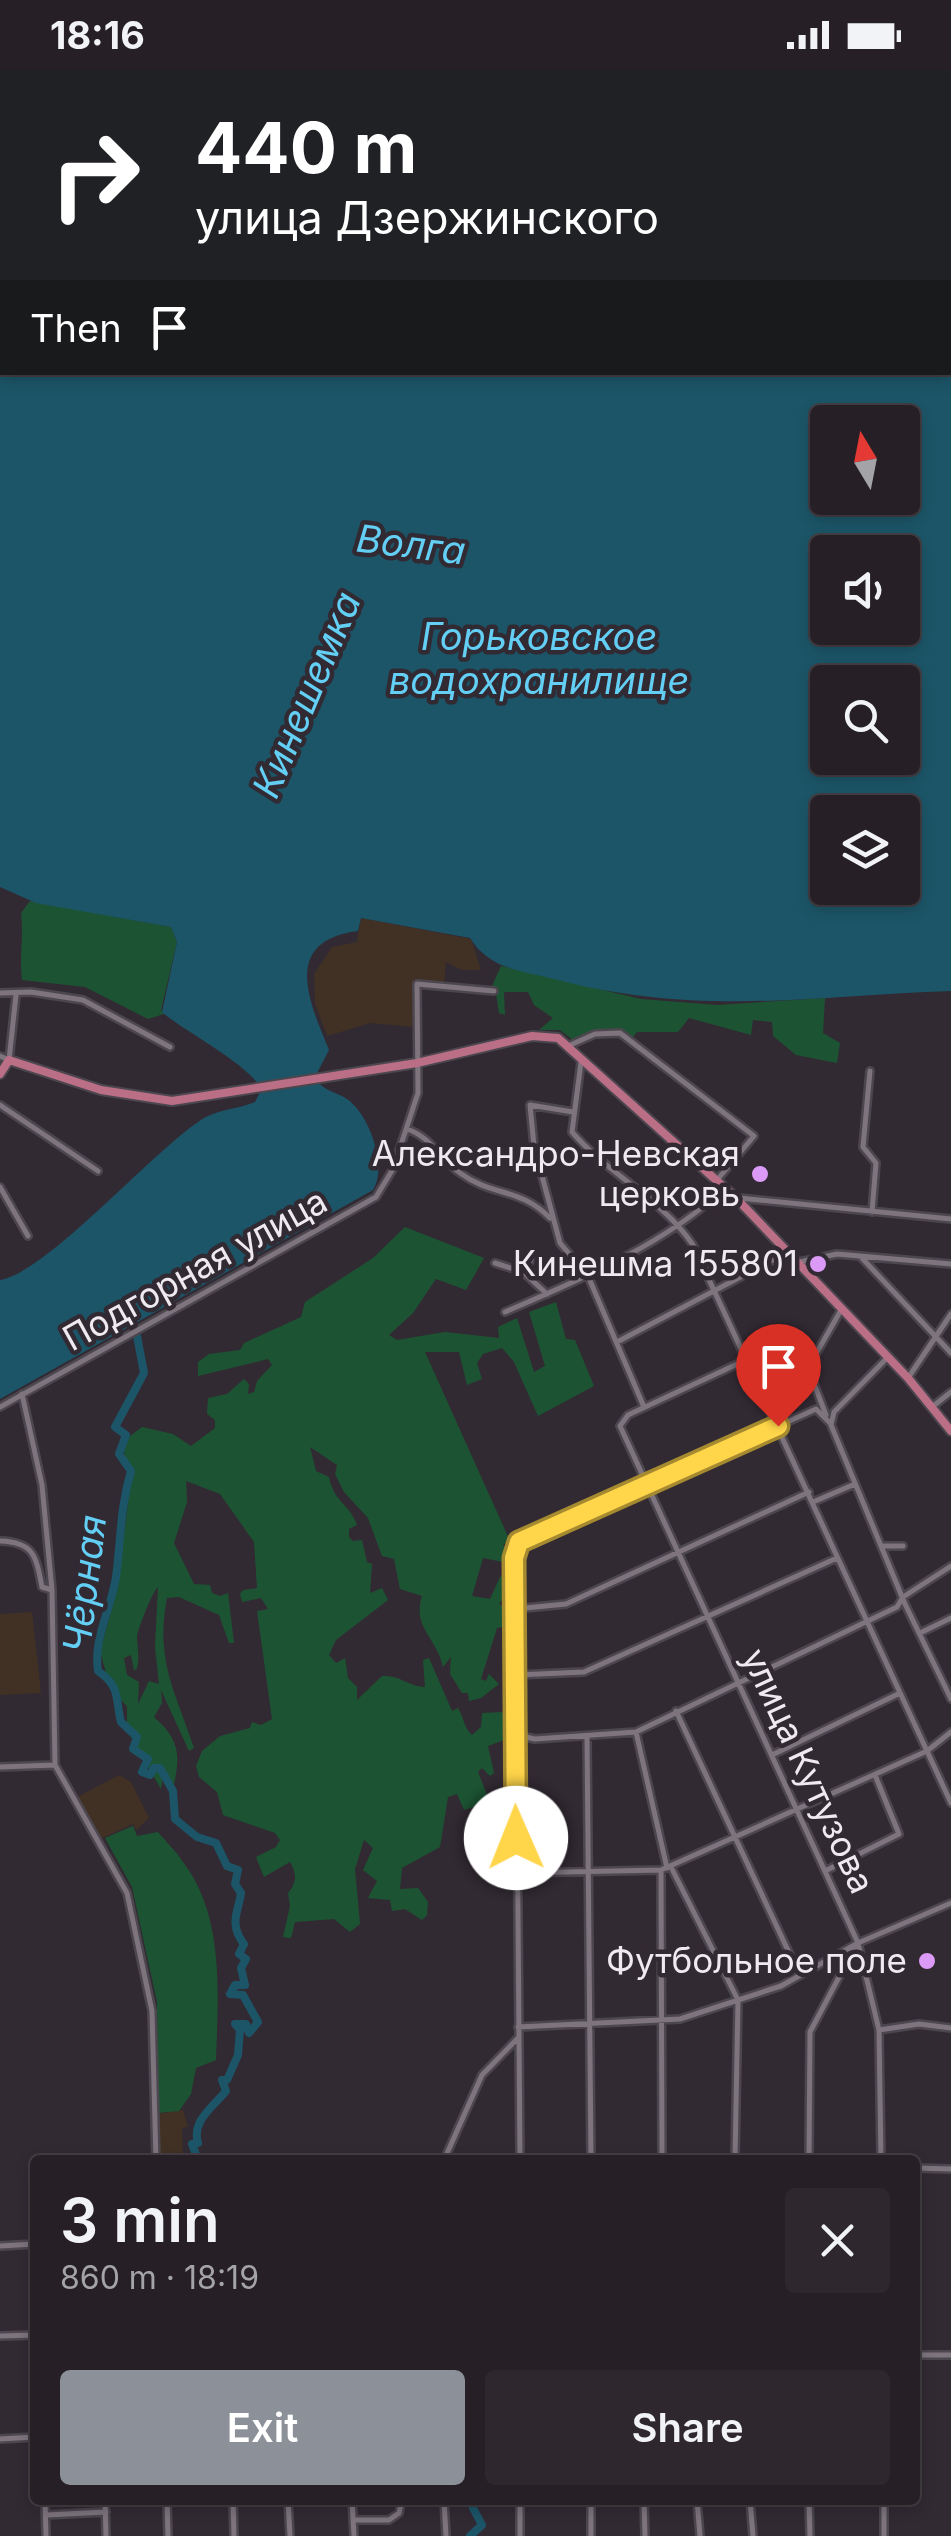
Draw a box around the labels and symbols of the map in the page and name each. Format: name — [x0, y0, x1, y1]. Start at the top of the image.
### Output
north arrow — [810, 405, 920, 515]
water label: Волга — [354, 515, 468, 574]
water label: Кинешемка — [242, 585, 370, 804]
water label: Горьковское водохранилище — [389, 613, 689, 703]
place label: Александро-Невская церковь — [372, 1132, 740, 1214]
marker: Александро-Невская церковь — [749, 1163, 771, 1185]
street label: Подгорная улица — [55, 1179, 334, 1359]
place label: Кинешма 155801 — [513, 1242, 798, 1284]
marker: Кинешма 155801 — [807, 1253, 829, 1275]
pin — [736, 1324, 821, 1427]
water label: Чёрная — [53, 1512, 115, 1655]
street label: улица Кутузова — [734, 1642, 884, 1900]
position arrow — [464, 1786, 568, 1890]
place label: Футбольное поле — [606, 1939, 907, 1981]
marker: Футбольное поле — [916, 1950, 938, 1972]

